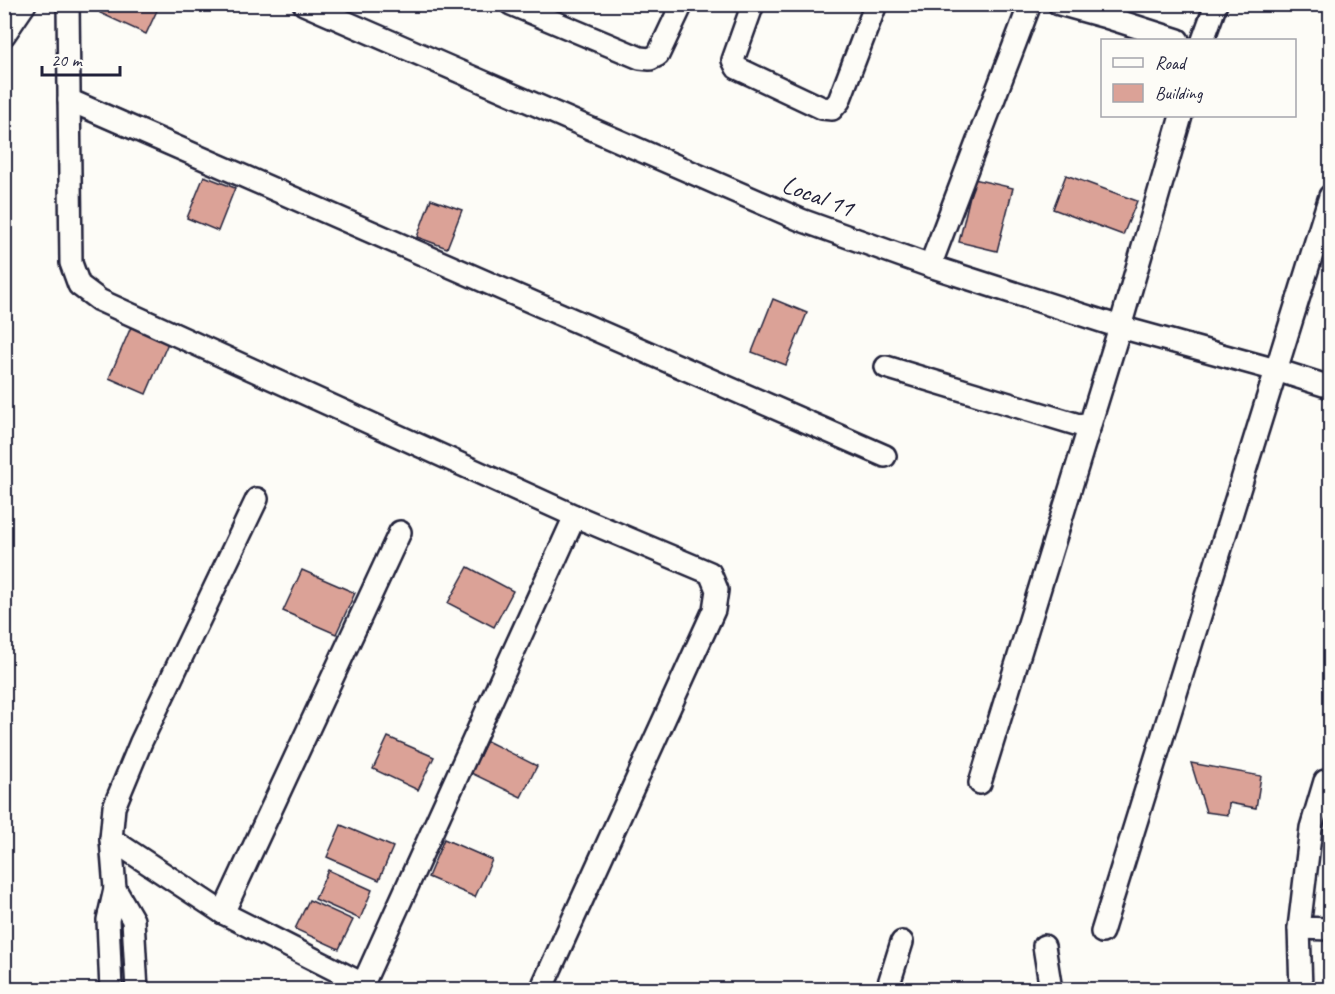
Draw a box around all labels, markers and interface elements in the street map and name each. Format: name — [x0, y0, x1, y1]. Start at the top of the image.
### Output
scale bar — [42, 39, 120, 77]
legend — [1101, 39, 1296, 117]
text: 20 m — [51, 49, 84, 71]
text: Road — [1155, 52, 1188, 74]
text: Building — [1155, 82, 1204, 104]
street label: Local 11 — [778, 167, 860, 225]

